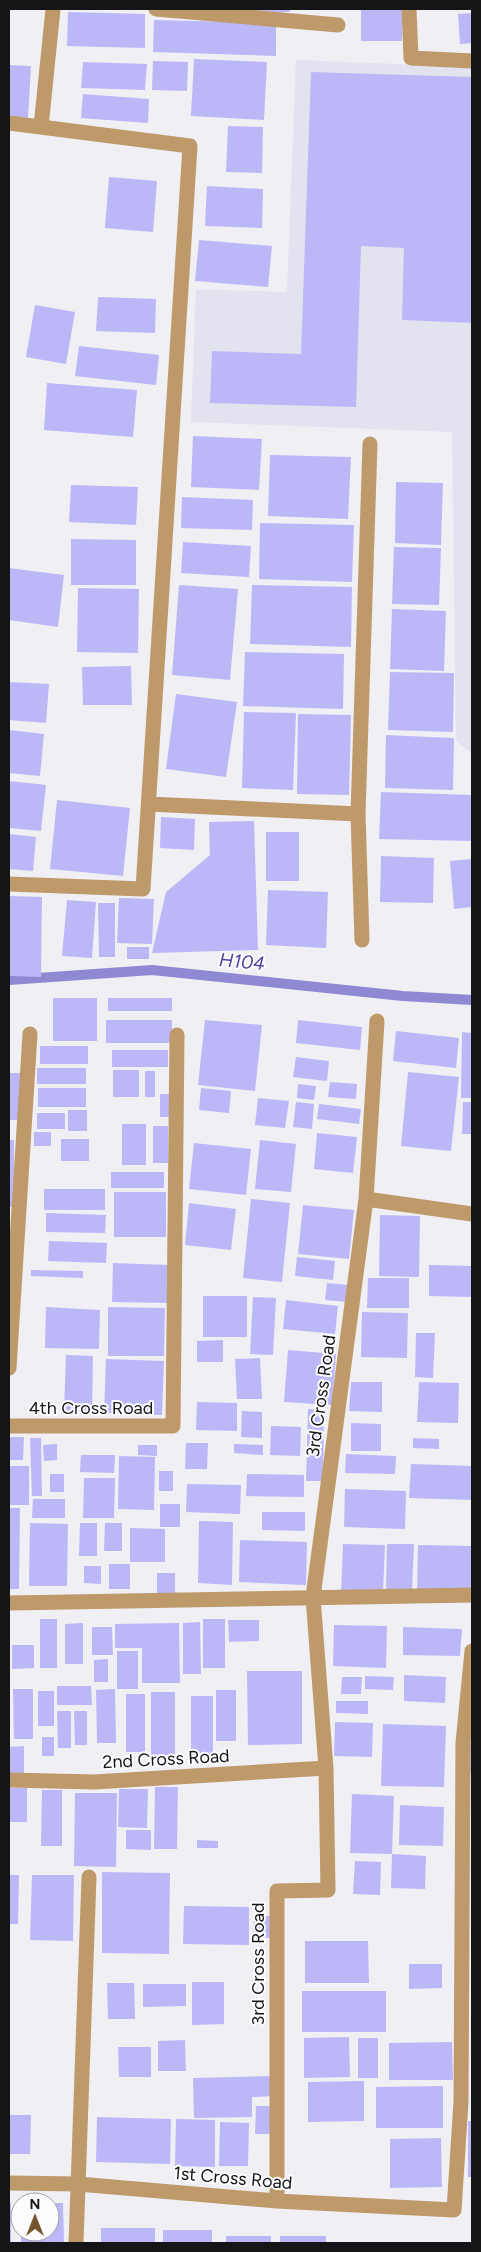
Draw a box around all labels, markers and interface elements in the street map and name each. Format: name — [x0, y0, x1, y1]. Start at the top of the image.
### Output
water label: H104 — [218, 948, 266, 975]
street label: 3rd Cross Road — [302, 1334, 340, 1458]
street label: 4th Cross Road — [29, 1397, 153, 1419]
street label: 2nd Cross Road — [102, 1745, 230, 1773]
street label: 3rd Cross Road — [247, 1902, 269, 2026]
street label: 1st Cross Road — [173, 2162, 293, 2194]
north arrow — [10, 2192, 60, 2242]
text: N — [30, 2196, 40, 2213]

